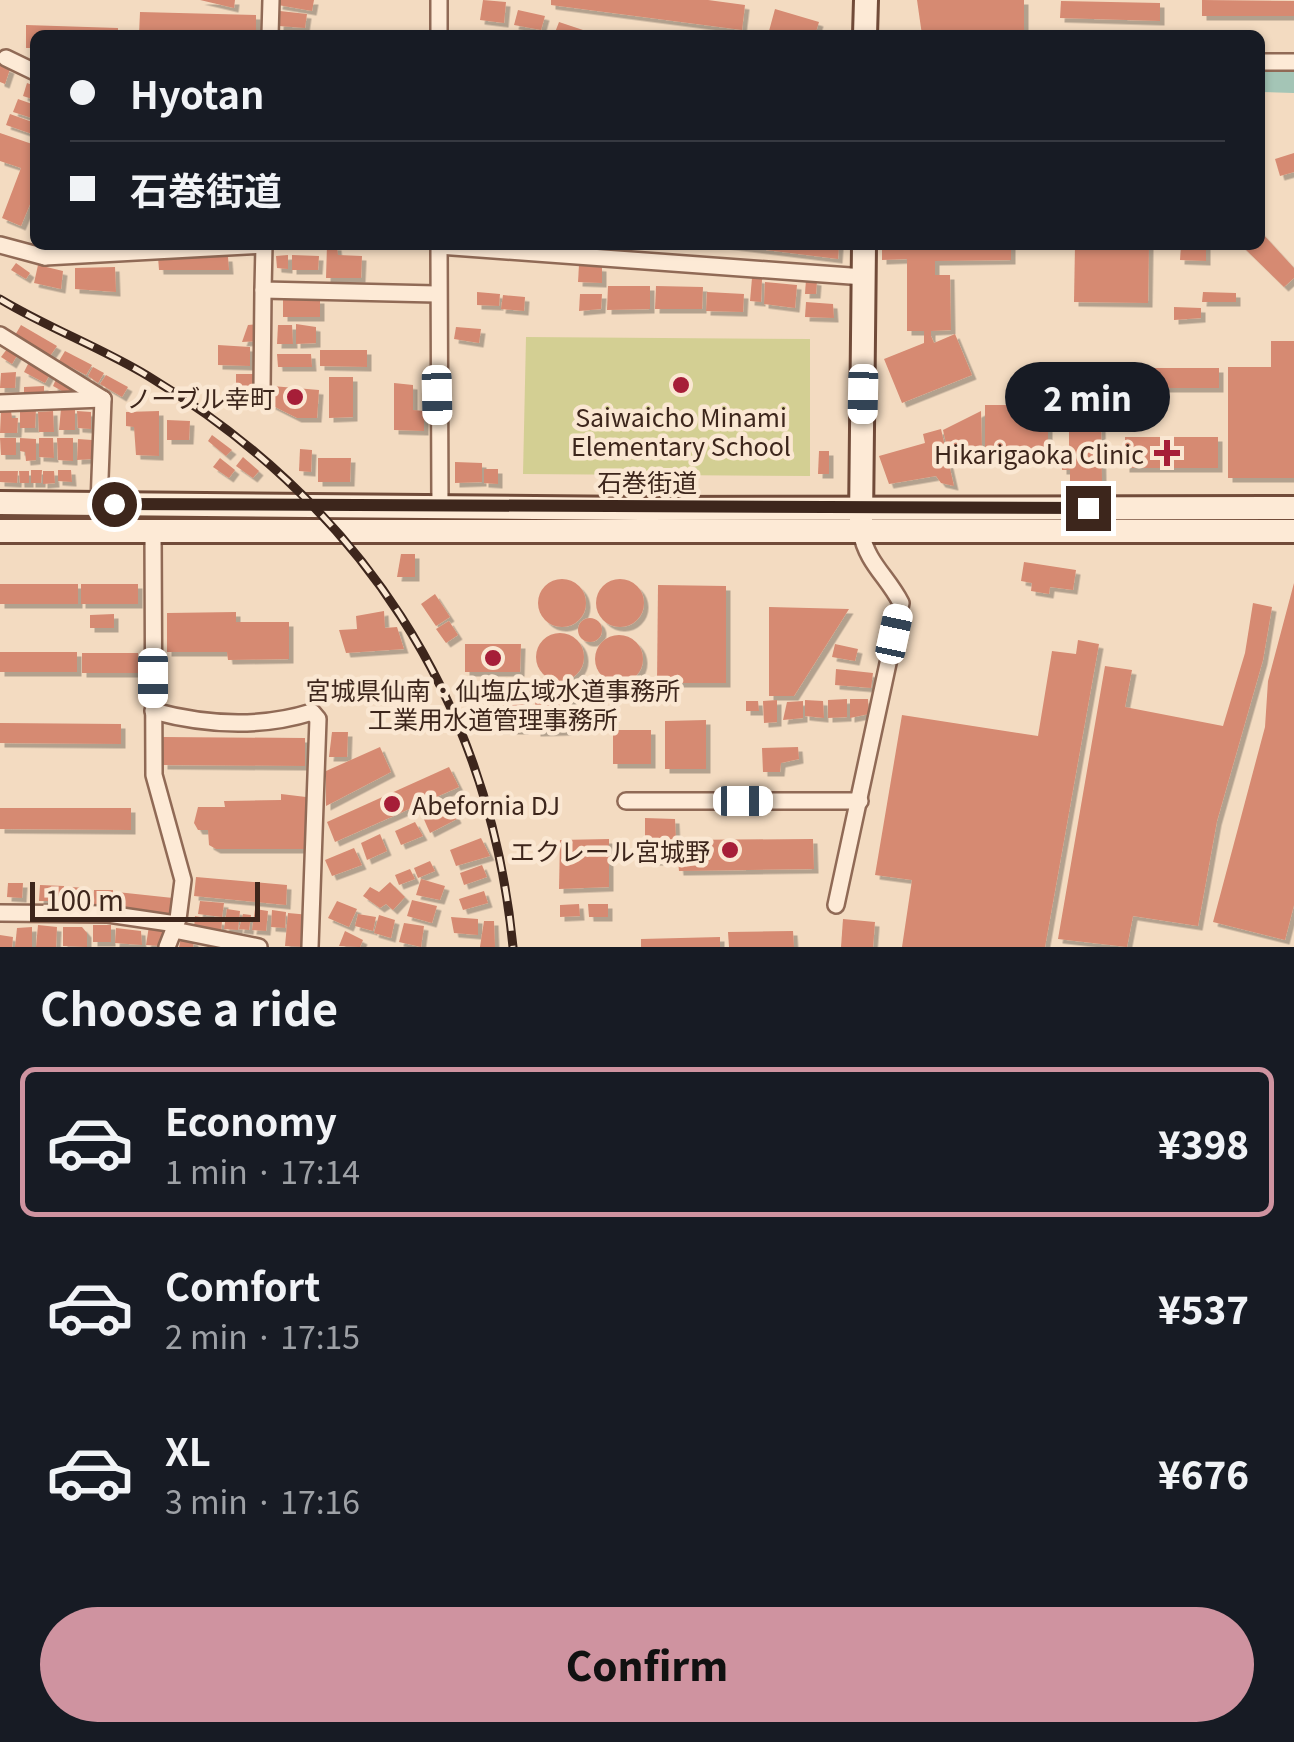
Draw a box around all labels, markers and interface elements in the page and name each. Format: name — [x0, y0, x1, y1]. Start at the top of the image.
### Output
text: Hyotan — [130, 65, 264, 120]
text: 石巻街道 — [130, 161, 282, 216]
callout: 2 min — [1006, 363, 1170, 433]
car — [847, 364, 879, 424]
car — [421, 365, 453, 425]
marker: Saiwaicho Minami Elementary School — [670, 374, 692, 396]
text: 2 min — [1043, 374, 1132, 420]
place label: ノーブル幸町 — [126, 379, 275, 415]
marker: ノーブル幸町 — [284, 386, 306, 408]
place label: Saiwaicho Minami Elementary School — [571, 398, 791, 463]
place label: Hikarigaoka Clinic — [934, 435, 1144, 471]
marker: Hikarigaoka Clinic — [1154, 440, 1180, 466]
street label: 石巻街道 — [597, 463, 697, 499]
route start — [92, 482, 137, 527]
route end — [1066, 486, 1111, 531]
car — [873, 602, 915, 666]
marker: 宮城県仙南・仙塩広域水道事務所 工業用水道管理事務所 — [482, 647, 504, 669]
car — [138, 648, 168, 708]
place label: 宮城県仙南・仙塩広域水道事務所 工業用水道管理事務所 — [305, 671, 681, 736]
place label: Abefornia DJ — [412, 786, 560, 822]
car — [713, 786, 773, 816]
marker: Abefornia DJ — [381, 793, 403, 815]
place label: エクレール宮城野 — [510, 832, 710, 868]
marker: エクレール宮城野 — [719, 839, 741, 861]
scale bar — [30, 877, 260, 921]
text: 100 m — [45, 879, 124, 919]
text: Choose a ride — [40, 974, 338, 1039]
text: Economy — [165, 1092, 337, 1147]
icon: car — [45, 1097, 135, 1187]
text: ¥398 — [1158, 1115, 1249, 1170]
text: 1 min · 17:14 — [165, 1147, 360, 1193]
text: Comfort — [165, 1257, 320, 1312]
icon: car — [45, 1262, 135, 1352]
text: ¥537 — [1158, 1280, 1249, 1335]
text: 2 min · 17:15 — [165, 1312, 360, 1358]
text: XL — [165, 1422, 211, 1477]
icon: car — [45, 1427, 135, 1517]
text: ¥676 — [1158, 1445, 1249, 1500]
text: 3 min · 17:16 — [165, 1477, 360, 1523]
button: Confirm — [40, 1607, 1254, 1722]

